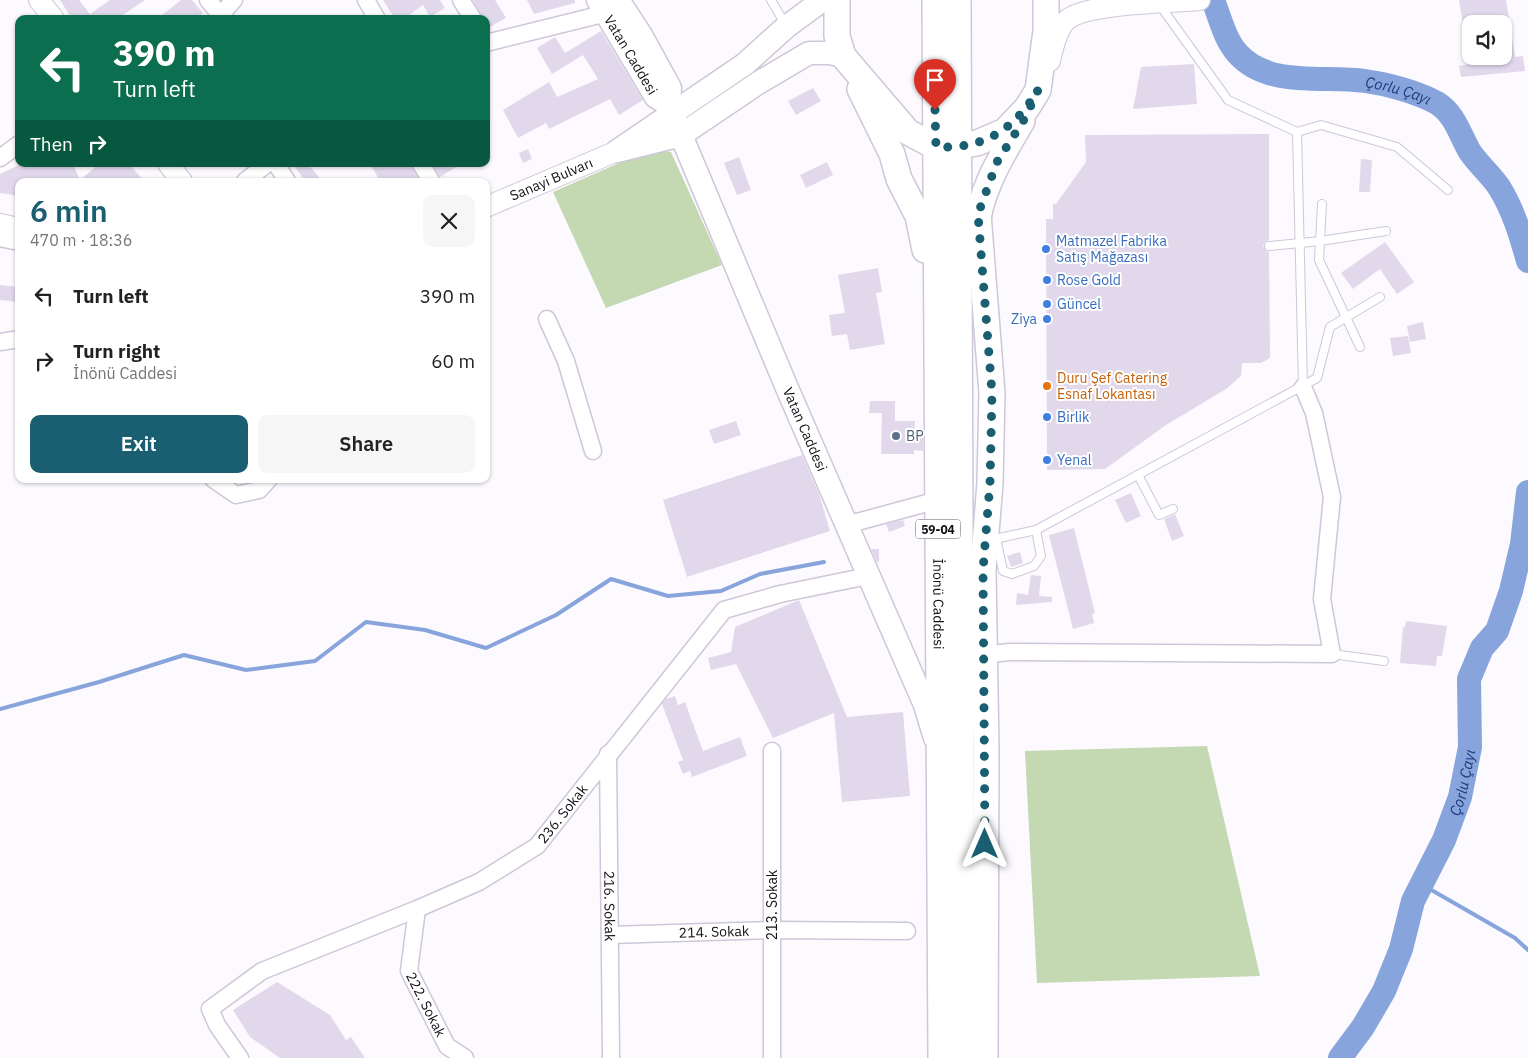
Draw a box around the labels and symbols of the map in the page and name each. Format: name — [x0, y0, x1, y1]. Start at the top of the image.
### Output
street label: Vatan Caddesi — [600, 12, 662, 98]
pin — [914, 59, 956, 110]
water label: Çorlu Çayı — [1364, 72, 1435, 108]
street label: Sanayi Bulvarı — [507, 153, 595, 205]
place label: Matmazel Fabrika Satış Mağazası — [1056, 232, 1167, 266]
marker: Matmazel Fabrika Satış Mağazası — [1040, 243, 1052, 255]
place label: Rose Gold — [1057, 271, 1121, 289]
marker: Rose Gold — [1041, 274, 1053, 286]
place label: Güncel — [1057, 295, 1101, 313]
marker: Güncel — [1041, 298, 1053, 310]
place label: Ziya — [1011, 310, 1038, 328]
marker: Ziya — [1041, 313, 1053, 325]
place label: Duru Şef Catering Esnaf Lokantası — [1057, 369, 1168, 403]
marker: Duru Şef Catering Esnaf Lokantası — [1041, 380, 1053, 392]
street label: Vatan Caddesi — [779, 385, 831, 474]
place label: Birlik — [1057, 408, 1090, 426]
marker: Birlik — [1041, 411, 1053, 423]
place label: BP — [906, 427, 924, 445]
marker: BP — [890, 430, 902, 442]
place label: Yenal — [1057, 451, 1092, 469]
marker: Yenal — [1041, 454, 1053, 466]
road number: 59-04 — [916, 520, 960, 538]
street label: İnönü Caddesi — [929, 558, 948, 650]
water label: Çorlu Çayı — [1444, 748, 1479, 818]
street label: 236. Sokak — [534, 780, 592, 847]
position arrow — [958, 817, 1010, 869]
street label: 213. Sokak — [763, 869, 781, 940]
street label: 216. Sokak — [600, 871, 619, 942]
street label: 214. Sokak — [678, 922, 750, 942]
street label: 222. Sokak — [402, 969, 450, 1041]

